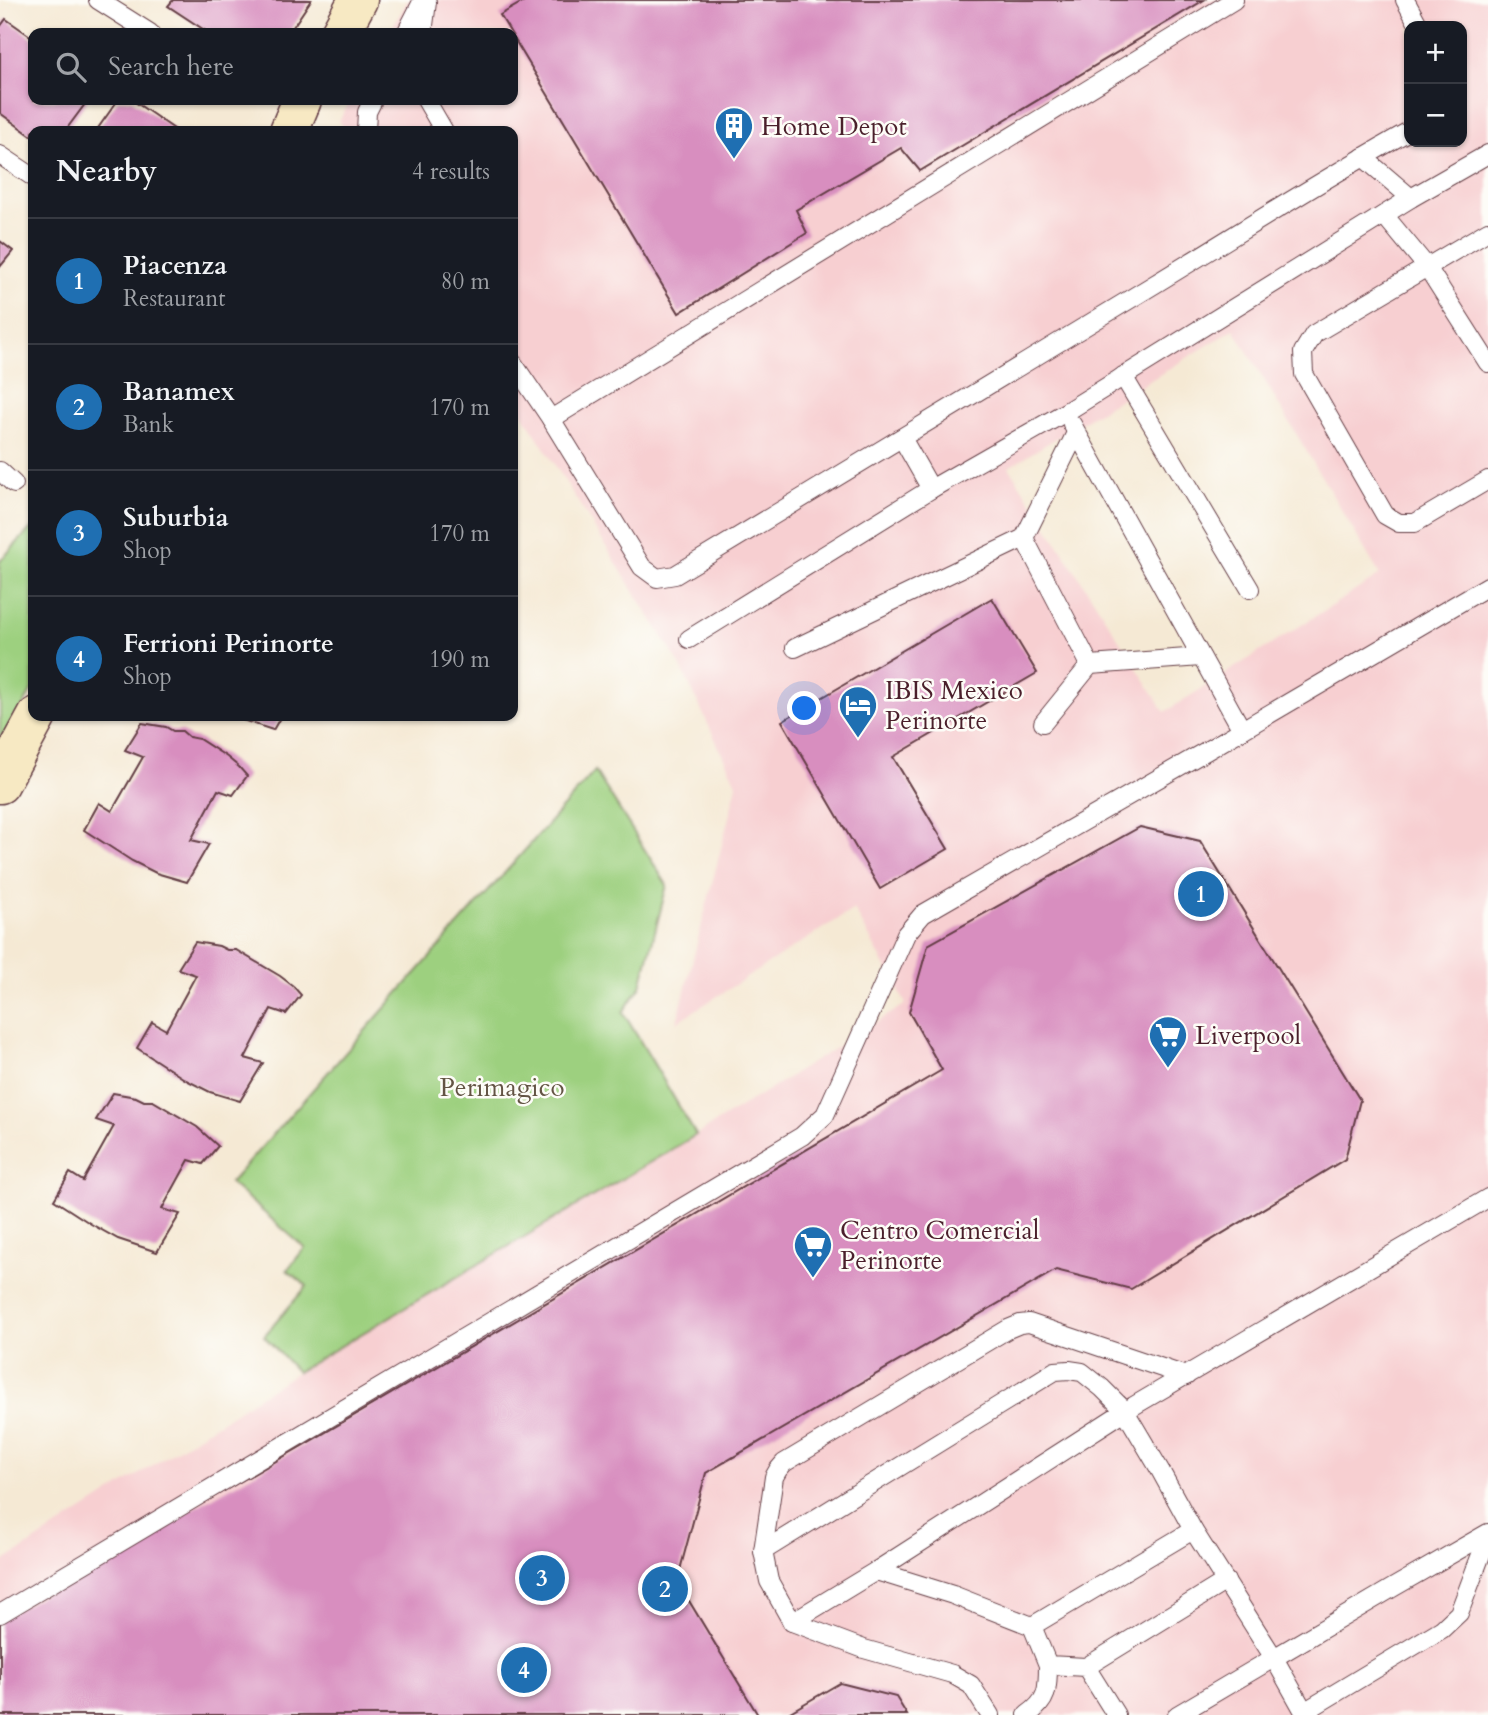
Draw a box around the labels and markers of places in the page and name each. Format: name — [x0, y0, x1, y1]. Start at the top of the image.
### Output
building icon: Home Depot — [713, 105, 755, 160]
place label: Home Depot — [761, 109, 907, 144]
place label: IBIS Mexico Perinorte — [885, 673, 1023, 738]
hotel icon: IBIS Mexico Perinorte — [837, 684, 879, 739]
pin: 1 — [1178, 868, 1224, 920]
supermarket icon: Liverpool — [1147, 1014, 1189, 1069]
place label: Liverpool — [1195, 1018, 1301, 1053]
place label: Centro Comercial Perinorte — [840, 1213, 1040, 1278]
supermarket icon: Centro Comercial Perinorte — [792, 1224, 834, 1279]
pin: 3 — [519, 1552, 565, 1604]
pin: 2 — [642, 1563, 688, 1615]
pin: 4 — [501, 1644, 547, 1696]

